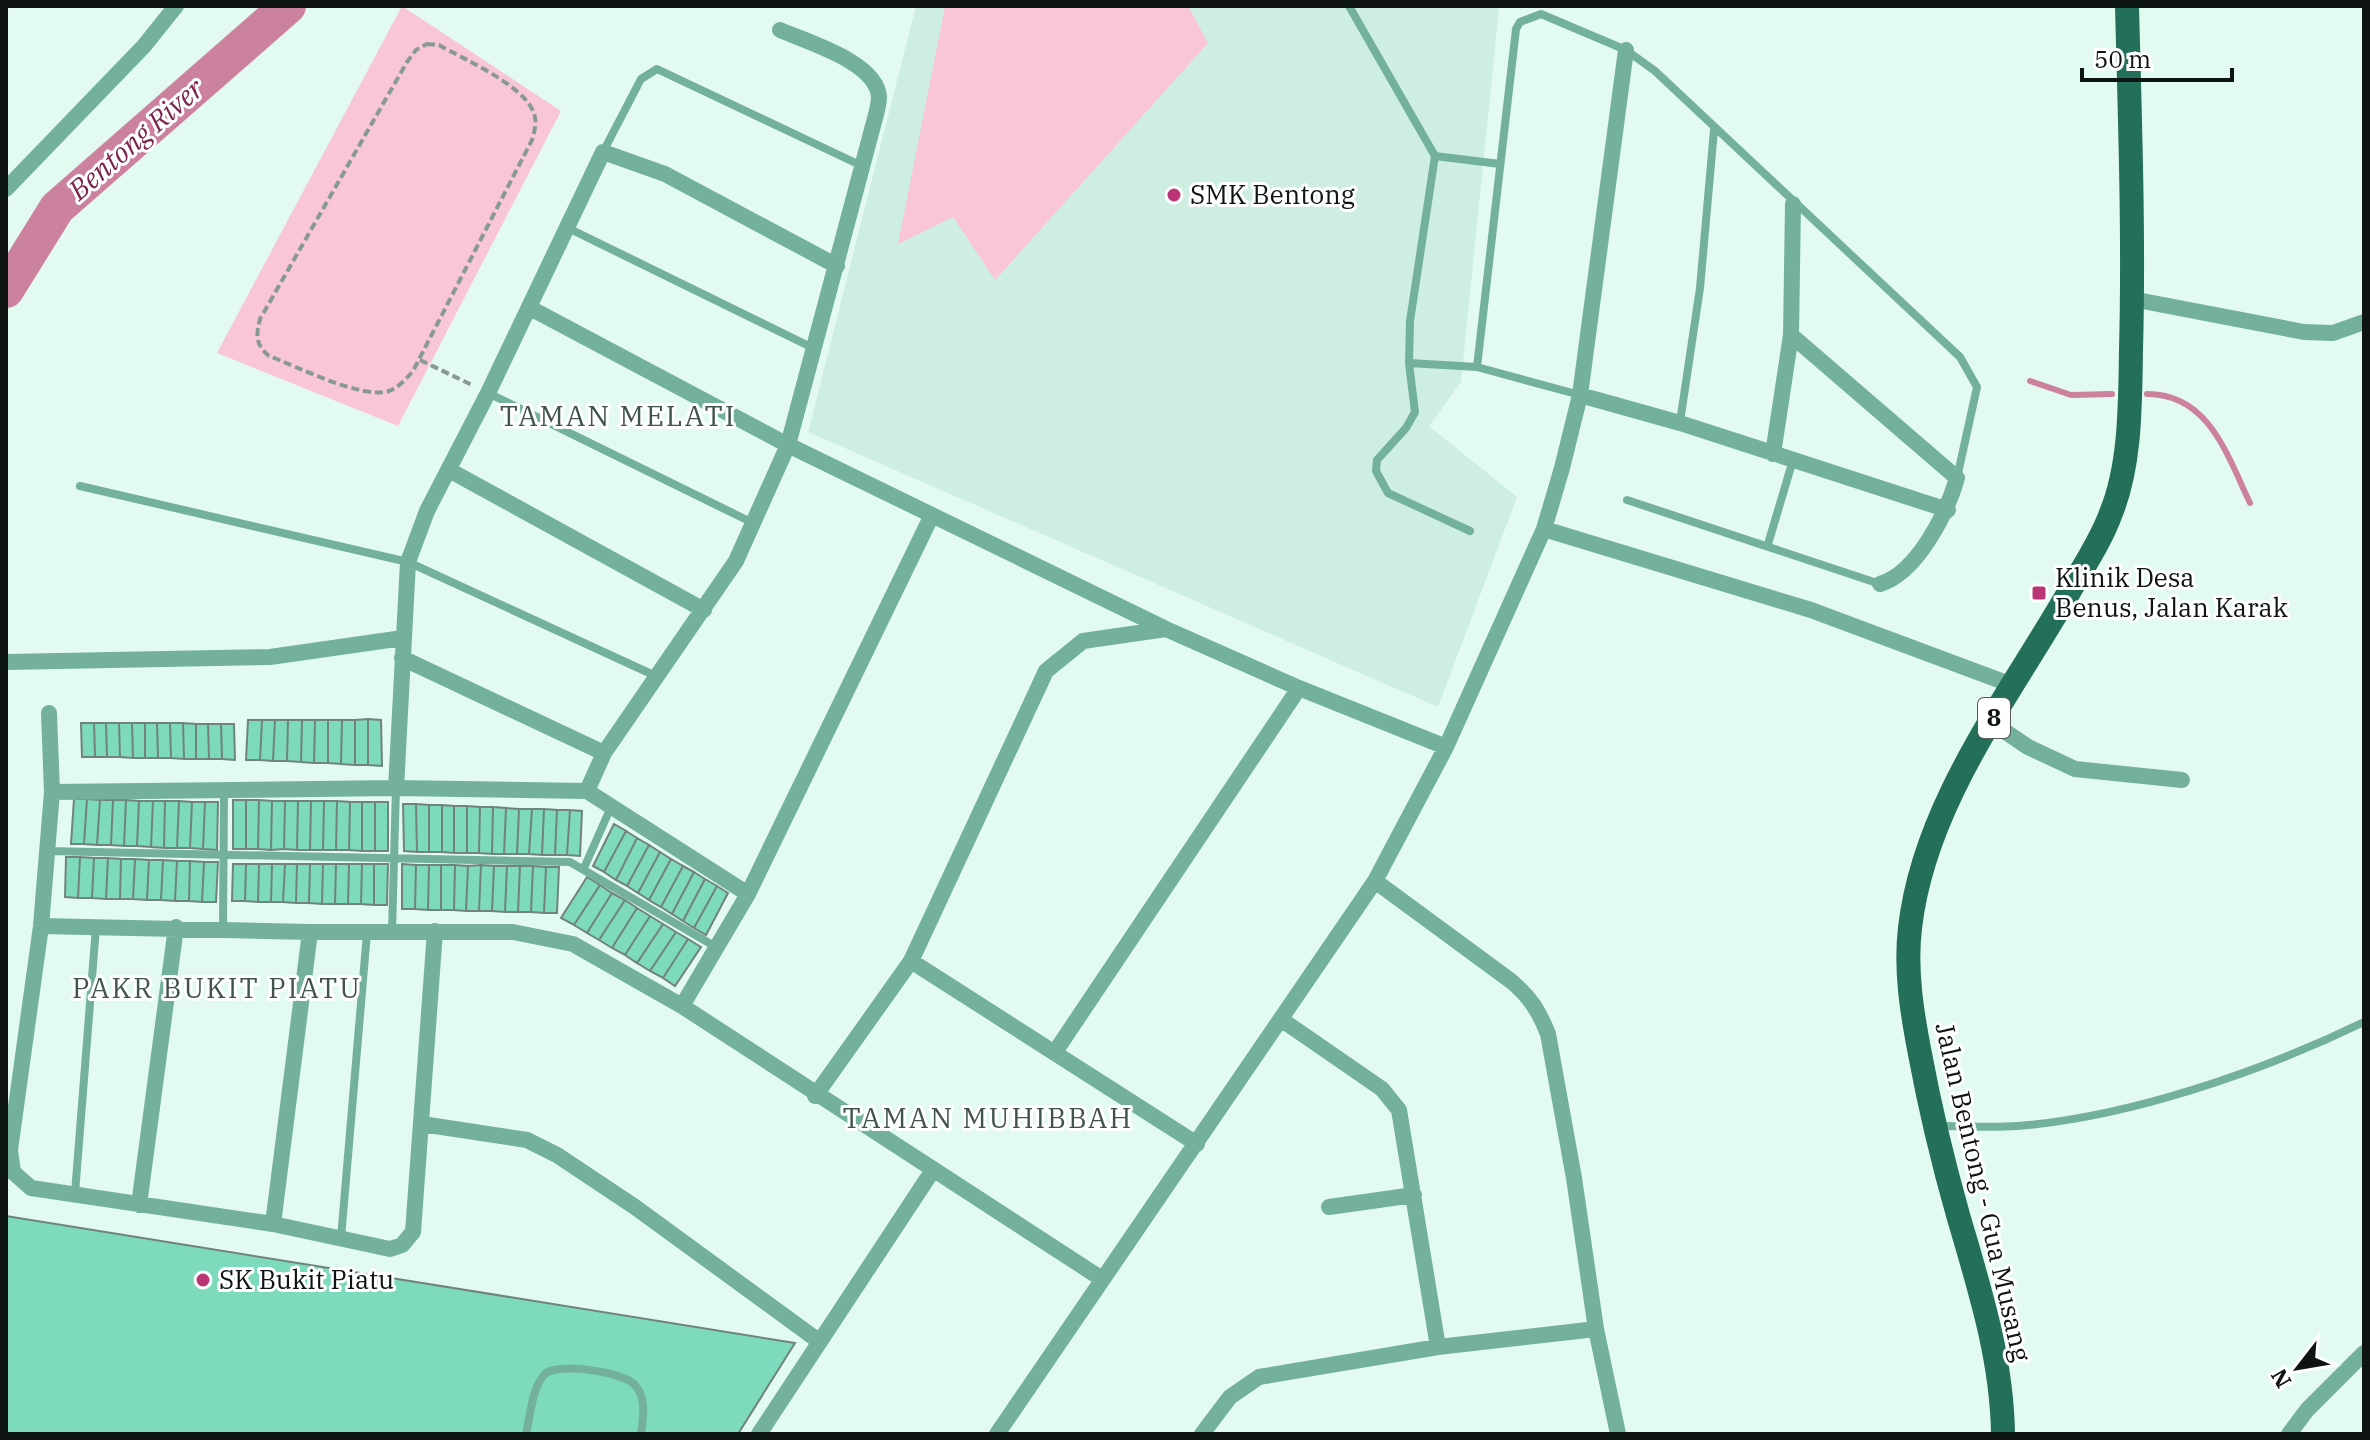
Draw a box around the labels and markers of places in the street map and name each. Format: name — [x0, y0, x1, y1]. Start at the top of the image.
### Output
place label: SMK Bentong — [1190, 177, 1355, 211]
marker: SMK Bentong — [1165, 186, 1183, 204]
place label: Klinik Desa Benus, Jalan Karak — [2055, 560, 2288, 624]
marker: Klinik Desa Benus, Jalan Karak — [2030, 584, 2048, 602]
place label: SK Bukit Piatu — [219, 1262, 394, 1296]
marker: SK Bukit Piatu — [194, 1271, 212, 1289]

